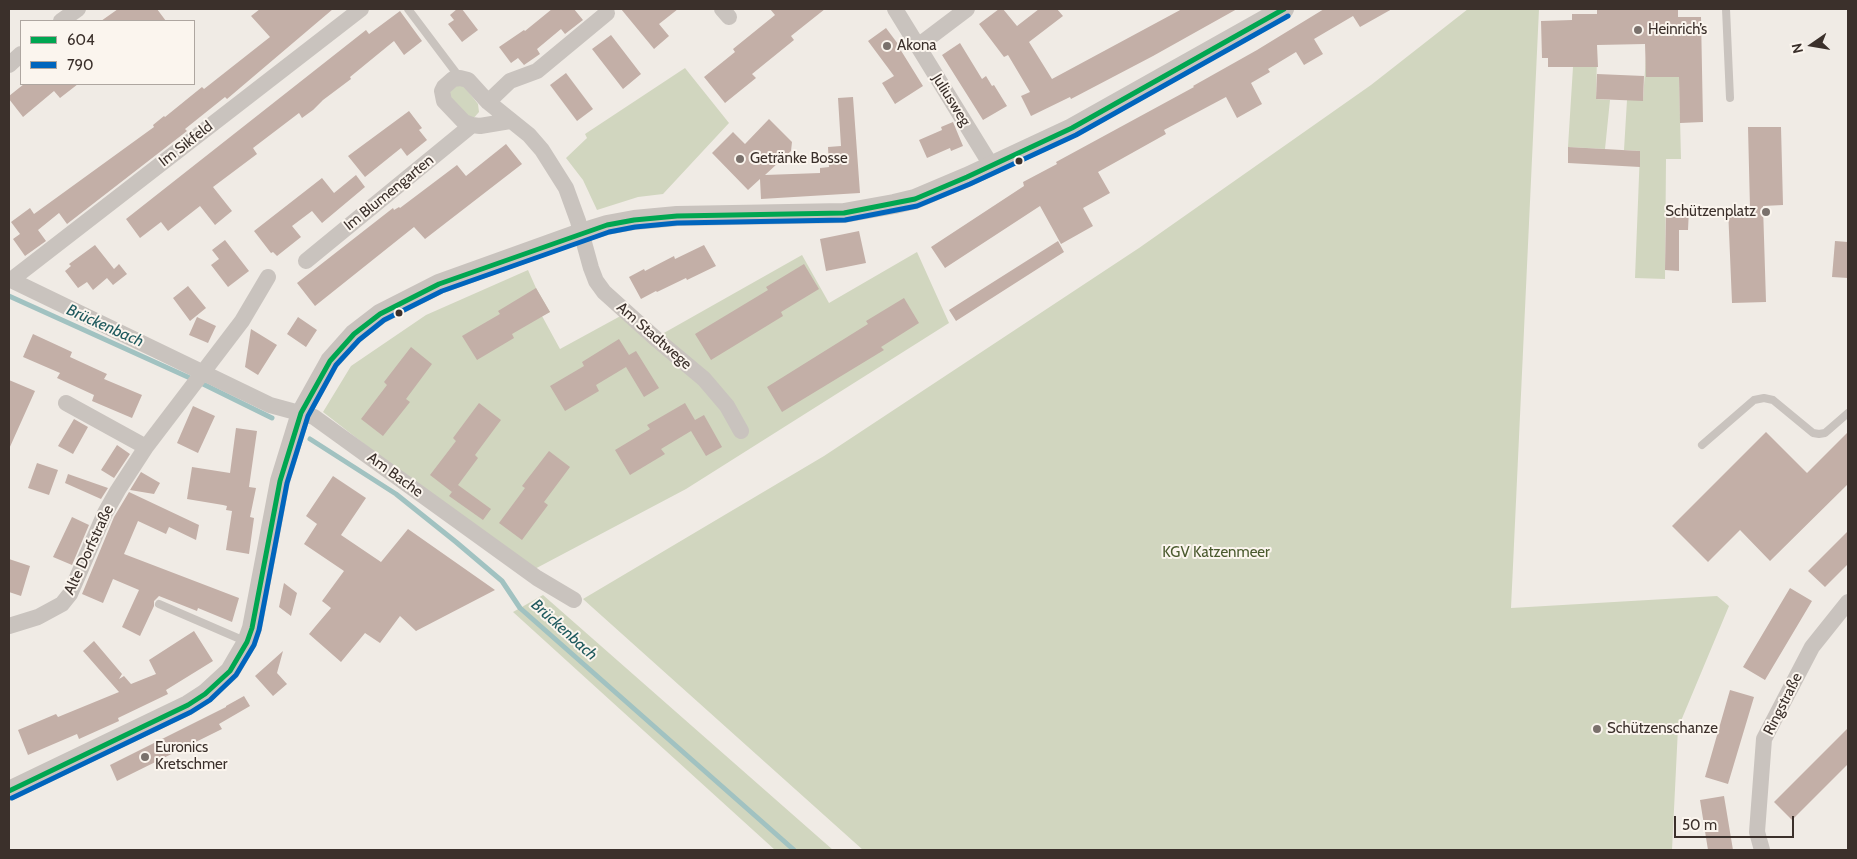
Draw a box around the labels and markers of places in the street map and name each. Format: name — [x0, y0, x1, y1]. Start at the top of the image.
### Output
place label: Heinrich’s — [1648, 21, 1707, 39]
marker: Heinrich’s — [1632, 24, 1644, 36]
place label: Akona — [897, 37, 936, 55]
marker: Akona — [881, 40, 893, 52]
place label: Getränke Bosse — [750, 150, 848, 168]
marker: Getränke Bosse — [734, 153, 746, 165]
unlabelled marker — [1014, 156, 1024, 166]
place label: Schützenplatz — [1665, 203, 1756, 221]
marker: Schützenplatz — [1760, 206, 1772, 218]
unlabelled marker — [394, 308, 404, 318]
place label: Schützenschanze — [1607, 720, 1718, 738]
marker: Schützenschanze — [1591, 723, 1603, 735]
place label: Euronics Kretschmer — [155, 739, 227, 774]
marker: Euronics Kretschmer — [139, 751, 151, 763]

